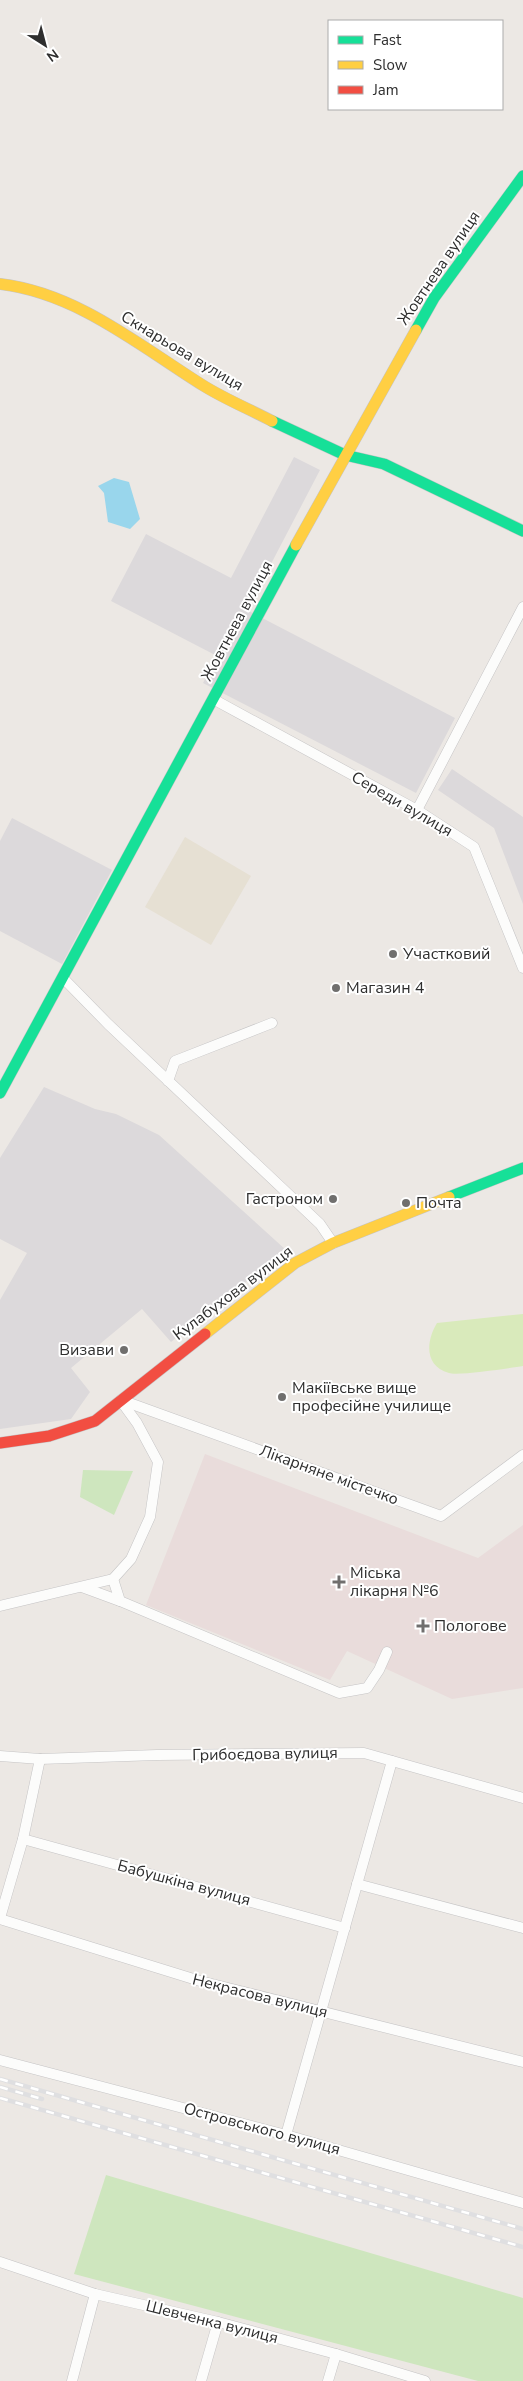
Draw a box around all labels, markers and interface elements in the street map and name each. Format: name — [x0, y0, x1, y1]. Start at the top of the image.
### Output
north arrow — [20, 20, 70, 70]
legend — [328, 20, 503, 110]
text: Fast — [373, 30, 402, 50]
text: N — [43, 44, 62, 66]
text: Slow — [373, 55, 408, 75]
text: Jam — [372, 80, 399, 100]
street label: Жовтнева вулиця — [393, 207, 485, 329]
street label: Скнарьова вулиця — [117, 306, 247, 396]
street label: Жовтнева вулиця — [196, 557, 278, 685]
street label: Середи вулиця — [347, 766, 457, 842]
place label: Участковий — [402, 943, 490, 965]
marker: Участковий — [387, 948, 399, 960]
place label: Магазин 4 — [346, 977, 425, 999]
marker: Магазин 4 — [330, 982, 342, 994]
place label: Гастроном — [246, 1188, 323, 1210]
place label: Почта — [416, 1192, 462, 1214]
marker: Гастроном — [327, 1193, 339, 1205]
marker: Почта — [400, 1197, 412, 1209]
street label: Кулабухова вулиця — [168, 1241, 298, 1345]
place label: Визави — [59, 1339, 114, 1361]
marker: Визави — [118, 1344, 130, 1356]
place label: Макіївське вище професійне училище — [292, 1377, 451, 1417]
marker: Макіївське вище професійне училище — [276, 1391, 288, 1403]
street label: Лікарняне містечко — [256, 1440, 402, 1510]
place label: Міська лікарня №6 — [350, 1562, 439, 1602]
marker: Міська лікарня №6 — [332, 1575, 346, 1589]
place label: Пологове — [434, 1615, 507, 1637]
marker: Пологове — [416, 1619, 430, 1633]
street label: Грибоєдова вулиця — [192, 1742, 338, 1766]
street label: Бабушкіна вулиця — [115, 1855, 253, 1911]
street label: Некрасова вулиця — [190, 1969, 330, 2023]
street label: Островського вулиця — [181, 2097, 343, 2161]
street label: Шевченка вулиця — [143, 2295, 281, 2349]

